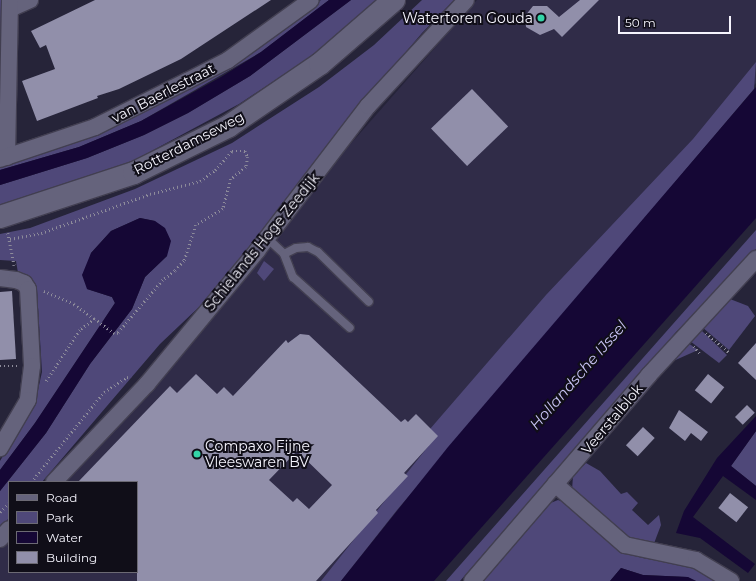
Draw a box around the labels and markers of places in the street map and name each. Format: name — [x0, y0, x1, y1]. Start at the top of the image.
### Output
place label: Watertoren Gouda — [402, 10, 533, 26]
marker: Watertoren Gouda — [536, 13, 546, 23]
place label: Compaxo Fijne Vleeswaren BV — [205, 438, 310, 470]
marker: Compaxo Fijne Vleeswaren BV — [192, 449, 202, 459]

